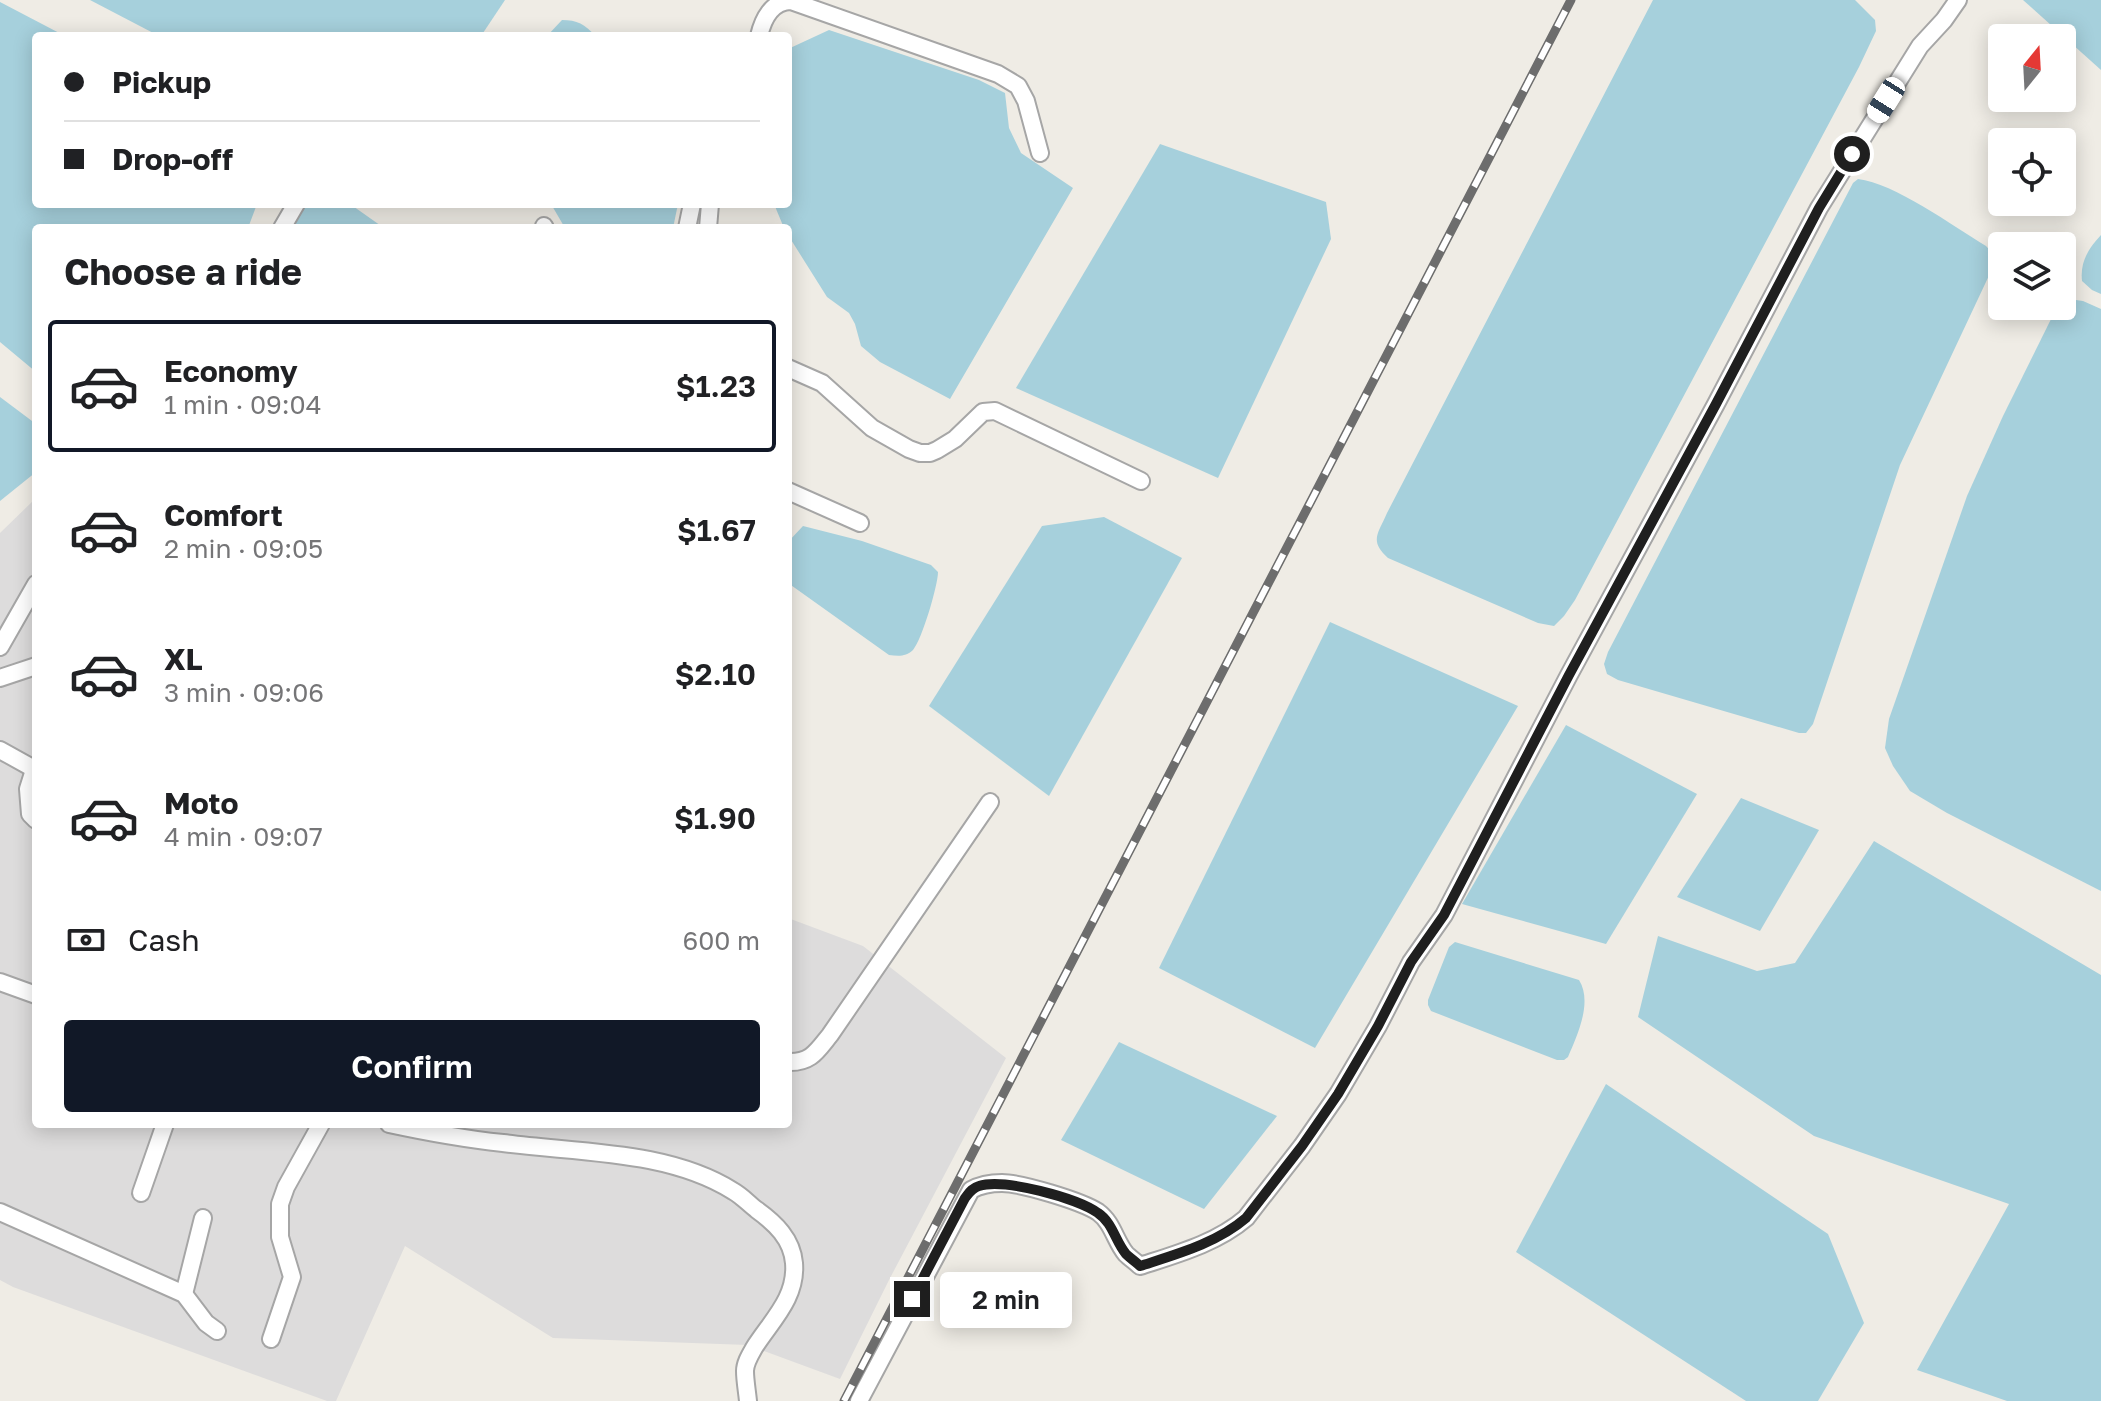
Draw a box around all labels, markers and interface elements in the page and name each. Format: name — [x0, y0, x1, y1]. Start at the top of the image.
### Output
north arrow — [1988, 24, 2076, 112]
map controls — [1988, 24, 2076, 320]
text: Pickup — [112, 64, 211, 100]
car — [1863, 73, 1909, 127]
button: locate — [1988, 128, 2076, 216]
route start — [1834, 136, 1870, 172]
text: Drop-off — [112, 141, 233, 177]
button: layers — [1988, 232, 2076, 320]
text: Choose a ride — [64, 250, 302, 293]
icon: car — [68, 350, 140, 422]
text: Economy — [164, 353, 298, 389]
text: $1.23 — [676, 368, 756, 404]
text: 1 min · 09:04 — [164, 389, 322, 420]
icon: car — [68, 494, 140, 566]
text: Comfort — [164, 497, 283, 533]
text: $1.67 — [677, 512, 756, 548]
text: 2 min · 09:05 — [164, 533, 323, 564]
icon: car — [68, 638, 140, 710]
text: XL — [164, 641, 203, 677]
text: $2.10 — [675, 656, 756, 692]
text: 3 min · 09:06 — [164, 677, 324, 708]
icon: car — [68, 782, 140, 854]
text: Moto — [164, 785, 239, 821]
text: $1.90 — [674, 800, 756, 836]
text: 4 min · 09:07 — [164, 821, 323, 852]
icon: cash — [64, 918, 108, 962]
text: Cash — [128, 922, 200, 958]
text: 600 m — [683, 925, 760, 956]
button: Confirm — [64, 1020, 760, 1112]
callout: 2 min — [940, 1271, 1072, 1327]
route end — [894, 1281, 930, 1317]
text: 2 min — [972, 1284, 1040, 1315]

